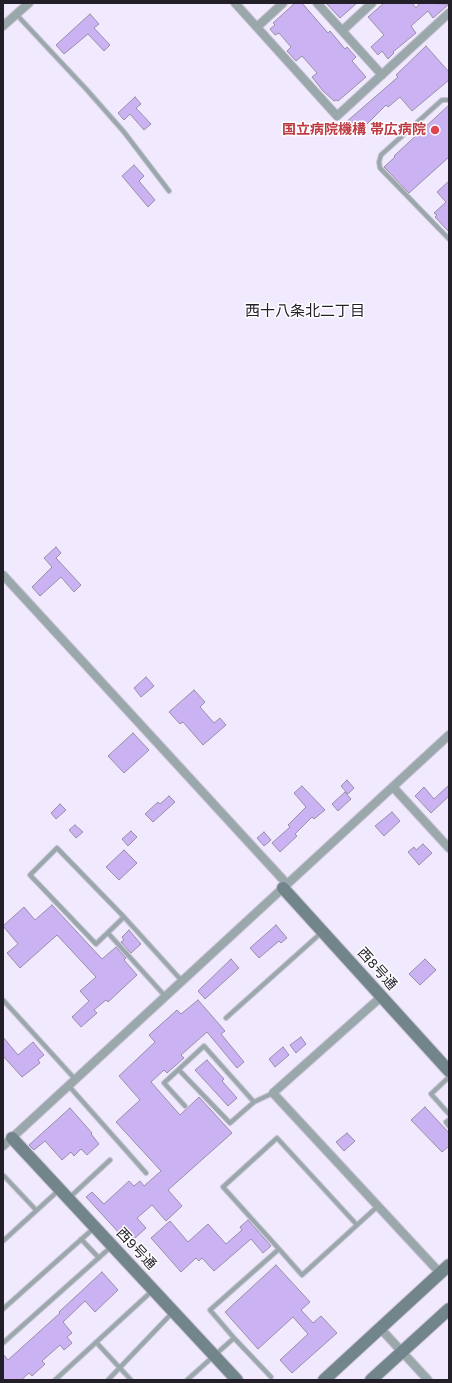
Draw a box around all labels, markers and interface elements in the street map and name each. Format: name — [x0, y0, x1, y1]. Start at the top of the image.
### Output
place label: 国立病院機構 帯広病院 — [282, 122, 426, 138]
marker: 国立病院機構 帯広病院 — [429, 124, 441, 136]
district label: 西十八条北二丁目 — [245, 303, 365, 321]
street label: 西8号通 — [354, 945, 400, 993]
street label: 西9号通 — [113, 1225, 159, 1273]

